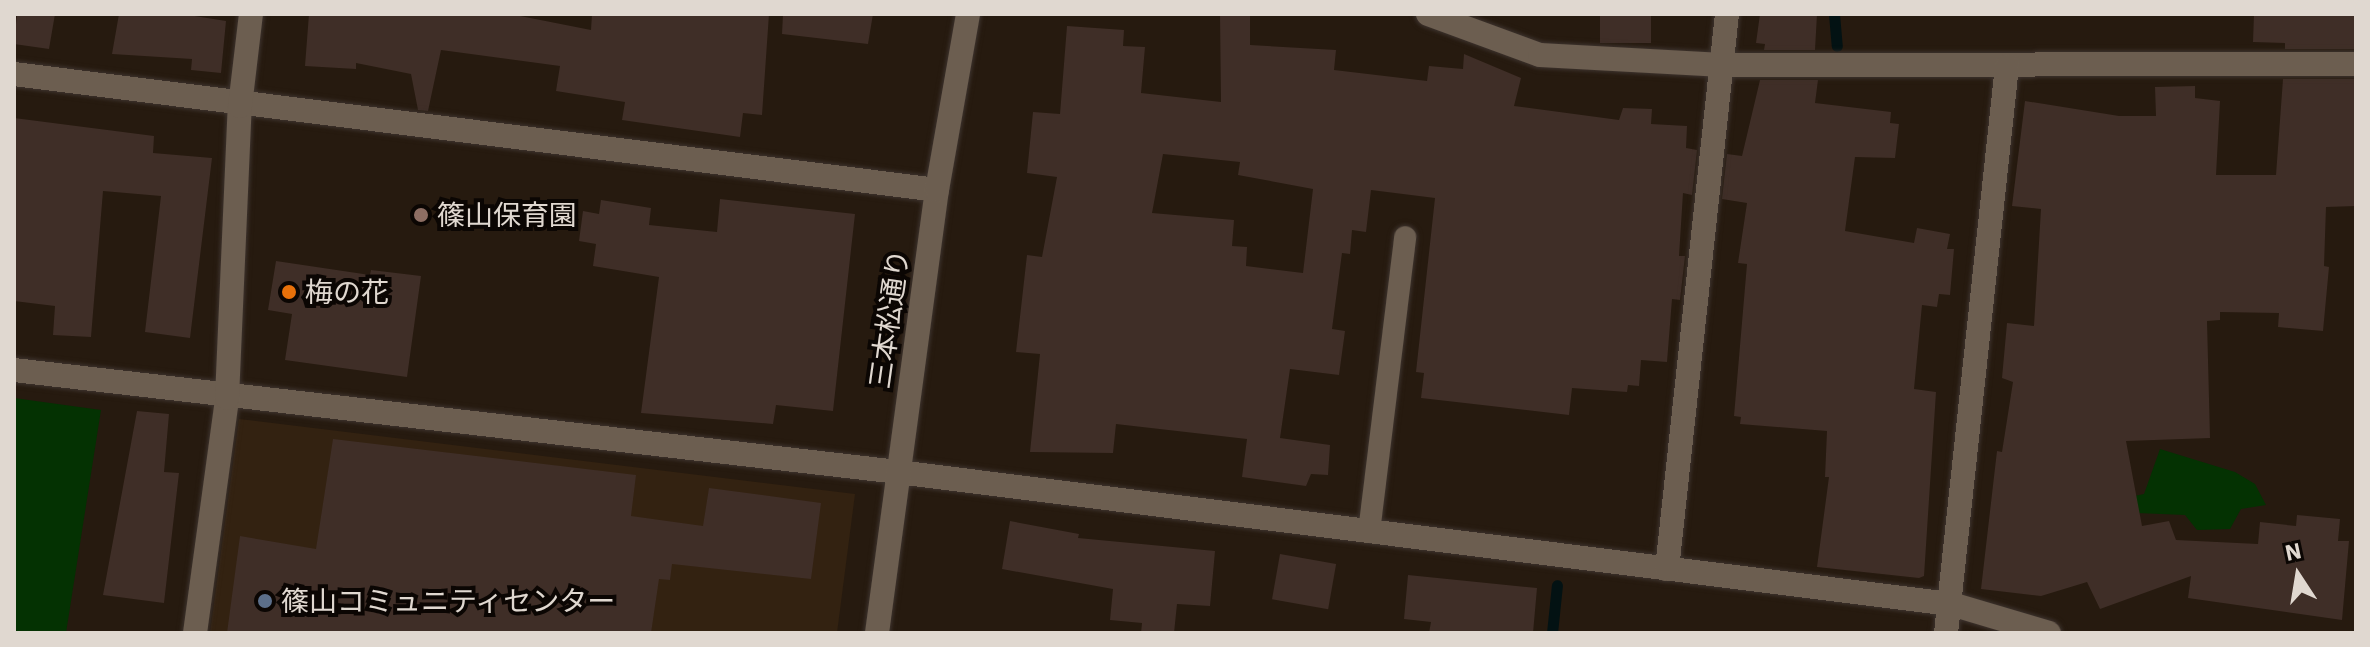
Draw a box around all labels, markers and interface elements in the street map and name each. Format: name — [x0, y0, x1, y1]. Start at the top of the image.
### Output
place label: 篠山保育園 — [437, 198, 577, 232]
marker: 篠山保育園 — [412, 206, 430, 224]
street label: 三本松通り — [863, 247, 915, 391]
place label: 梅の花 — [305, 275, 389, 309]
marker: 梅の花 — [280, 283, 298, 301]
north arrow — [2258, 535, 2338, 615]
text: N — [2282, 535, 2304, 567]
place label: 篠山コミュニティセンター — [281, 584, 617, 618]
marker: 篠山コミュニティセンター — [256, 592, 274, 610]

